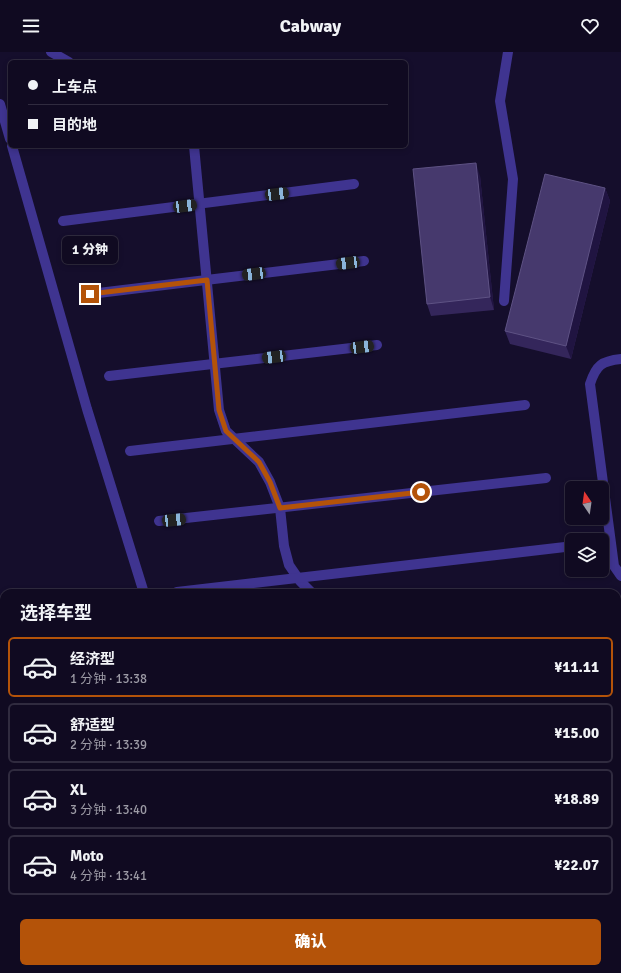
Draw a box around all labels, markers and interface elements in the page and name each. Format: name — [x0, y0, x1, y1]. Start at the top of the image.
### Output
icon: menu — [20, 15, 42, 37]
text: Cabway — [280, 15, 341, 37]
icon: heart — [579, 15, 601, 37]
text: 上车点 — [52, 78, 97, 96]
text: 目的地 — [52, 116, 97, 134]
car — [264, 187, 290, 201]
car — [172, 199, 198, 213]
callout: 1 分钟 — [62, 236, 118, 264]
text: 1 分钟 — [72, 242, 108, 258]
car — [335, 256, 361, 270]
car — [241, 267, 267, 281]
route end — [81, 285, 99, 303]
car — [349, 340, 375, 354]
car — [261, 350, 287, 364]
north arrow — [565, 481, 609, 525]
map controls — [565, 481, 609, 577]
route start — [412, 483, 430, 501]
car — [161, 513, 187, 527]
button: layers — [565, 533, 609, 577]
text: 选择车型 — [20, 602, 92, 624]
icon: car — [22, 649, 58, 685]
text: 经济型 — [70, 650, 115, 668]
text: ¥11.11 — [554, 658, 599, 676]
text: 1 分钟 · 13:38 — [70, 671, 147, 687]
icon: car — [22, 715, 58, 751]
text: 舒适型 — [70, 716, 115, 734]
text: ¥15.00 — [554, 724, 599, 742]
text: 2 分钟 · 13:39 — [70, 737, 147, 753]
icon: car — [22, 781, 58, 817]
text: XL — [70, 781, 87, 799]
text: ¥18.89 — [554, 790, 599, 808]
text: 3 分钟 · 13:40 — [70, 802, 147, 818]
icon: car — [22, 847, 58, 883]
text: Moto — [70, 847, 104, 865]
text: ¥22.07 — [554, 856, 599, 874]
text: 4 分钟 · 13:41 — [70, 868, 147, 884]
button: 确认 — [20, 919, 601, 965]

